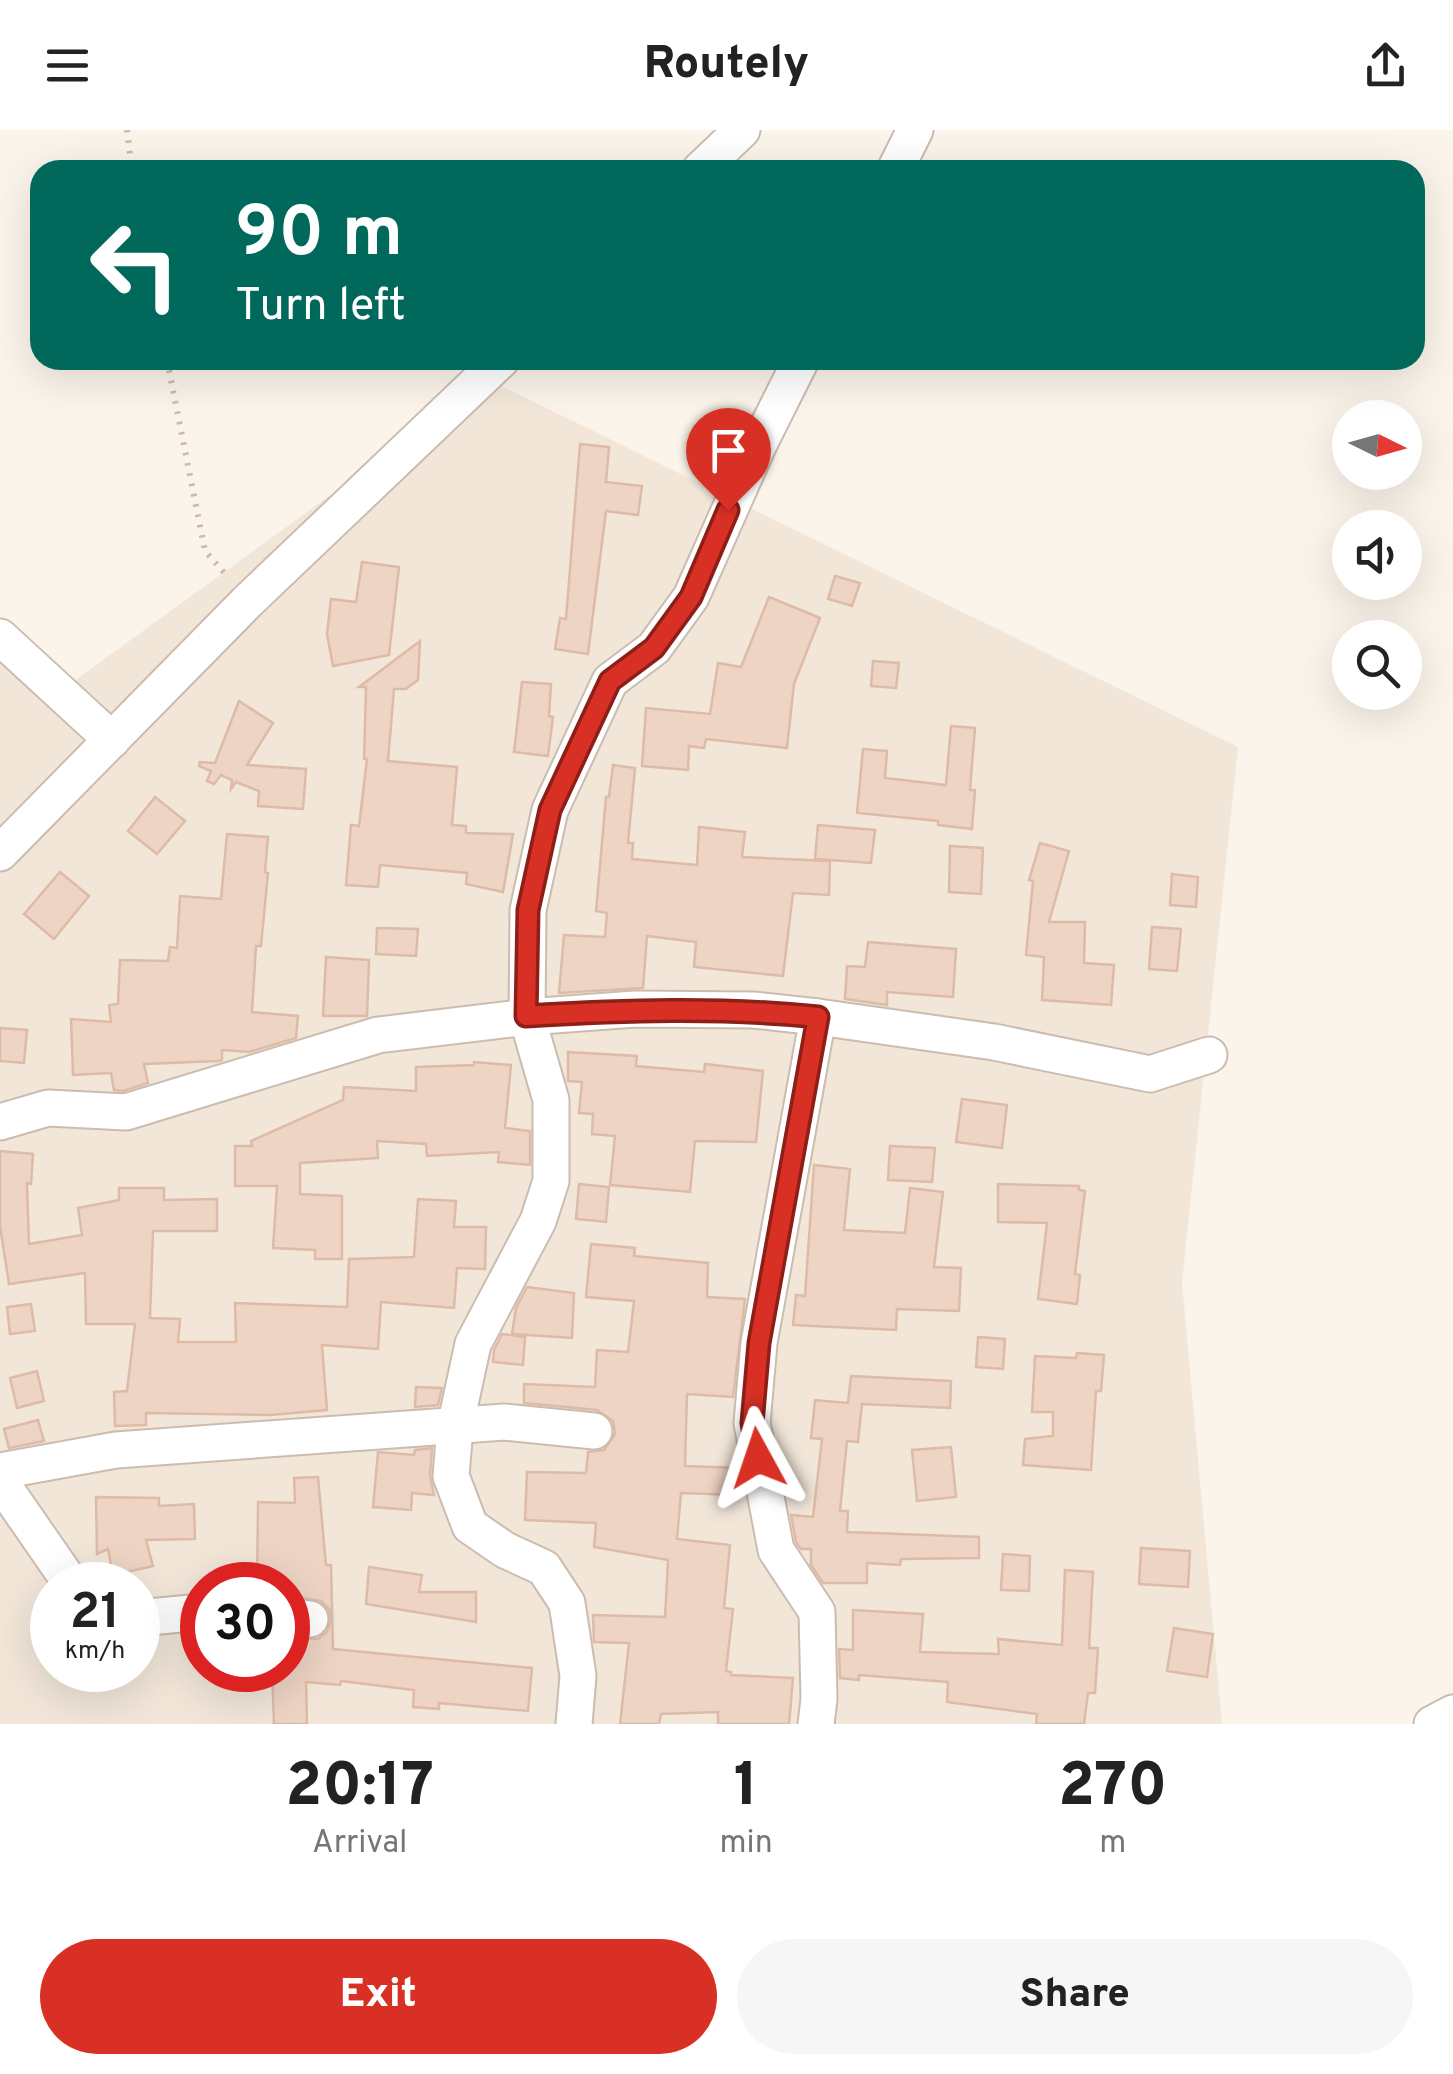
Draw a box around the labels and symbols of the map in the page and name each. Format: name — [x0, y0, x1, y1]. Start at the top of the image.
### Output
north arrow — [1332, 400, 1422, 490]
pin — [686, 408, 771, 511]
position arrow — [706, 1406, 810, 1510]
speed limit sign: 30 — [180, 1562, 310, 1692]

